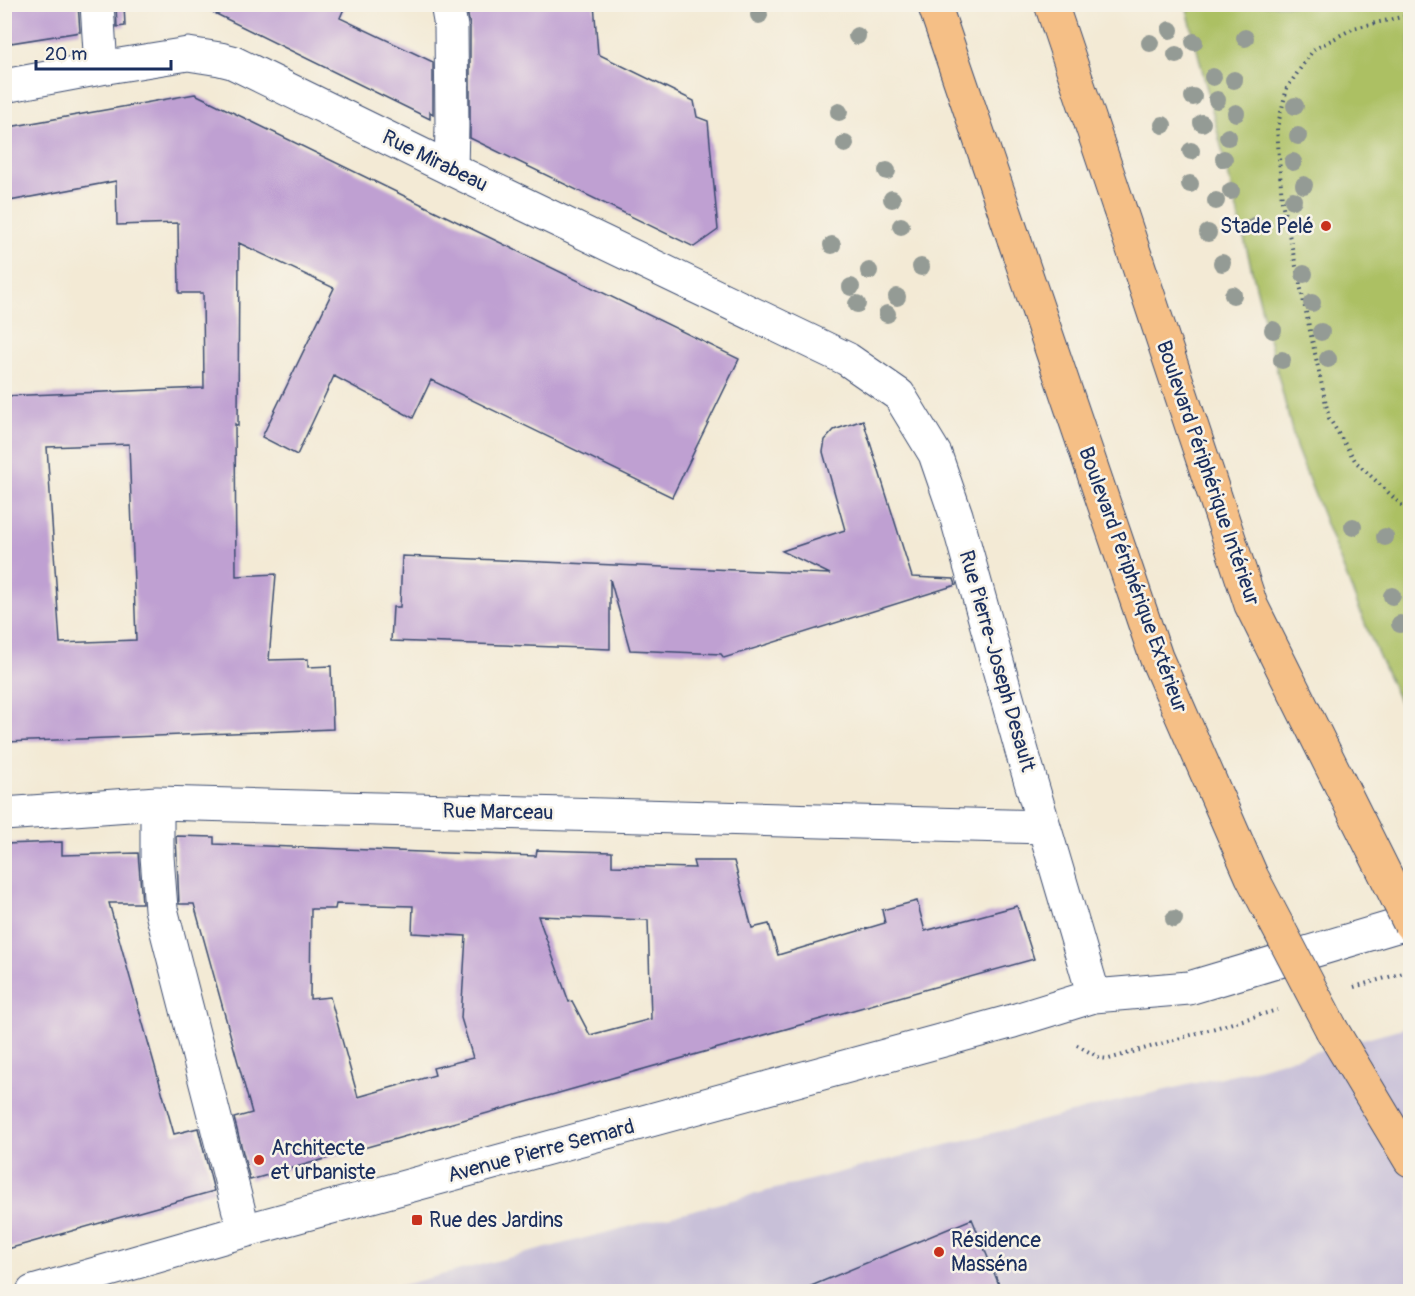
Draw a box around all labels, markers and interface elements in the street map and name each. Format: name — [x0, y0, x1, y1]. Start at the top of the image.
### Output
scale bar — [36, 33, 171, 71]
text: 20 m — [45, 43, 87, 66]
street label: Rue Mirabeau — [378, 124, 492, 198]
place label: Stade Pelé — [1220, 213, 1314, 240]
marker: Stade Pelé — [1319, 219, 1333, 233]
street label: Boulevard Périphérique Intérieur — [1150, 337, 1266, 610]
street label: Boulevard Périphérique Extérieur — [1072, 443, 1194, 717]
street label: Rue Pierre-Joseph Desault — [952, 547, 1042, 775]
street label: Rue Marceau — [442, 798, 554, 826]
street label: Avenue Pierre Semard — [445, 1113, 637, 1189]
place label: Architecte et urbaniste — [271, 1135, 376, 1186]
marker: Architecte et urbaniste — [252, 1153, 266, 1167]
place label: Rue des Jardins — [429, 1207, 564, 1234]
marker: Rue des Jardins — [410, 1213, 424, 1227]
place label: Résidence Masséna — [951, 1227, 1041, 1278]
marker: Résidence Masséna — [932, 1245, 946, 1259]

